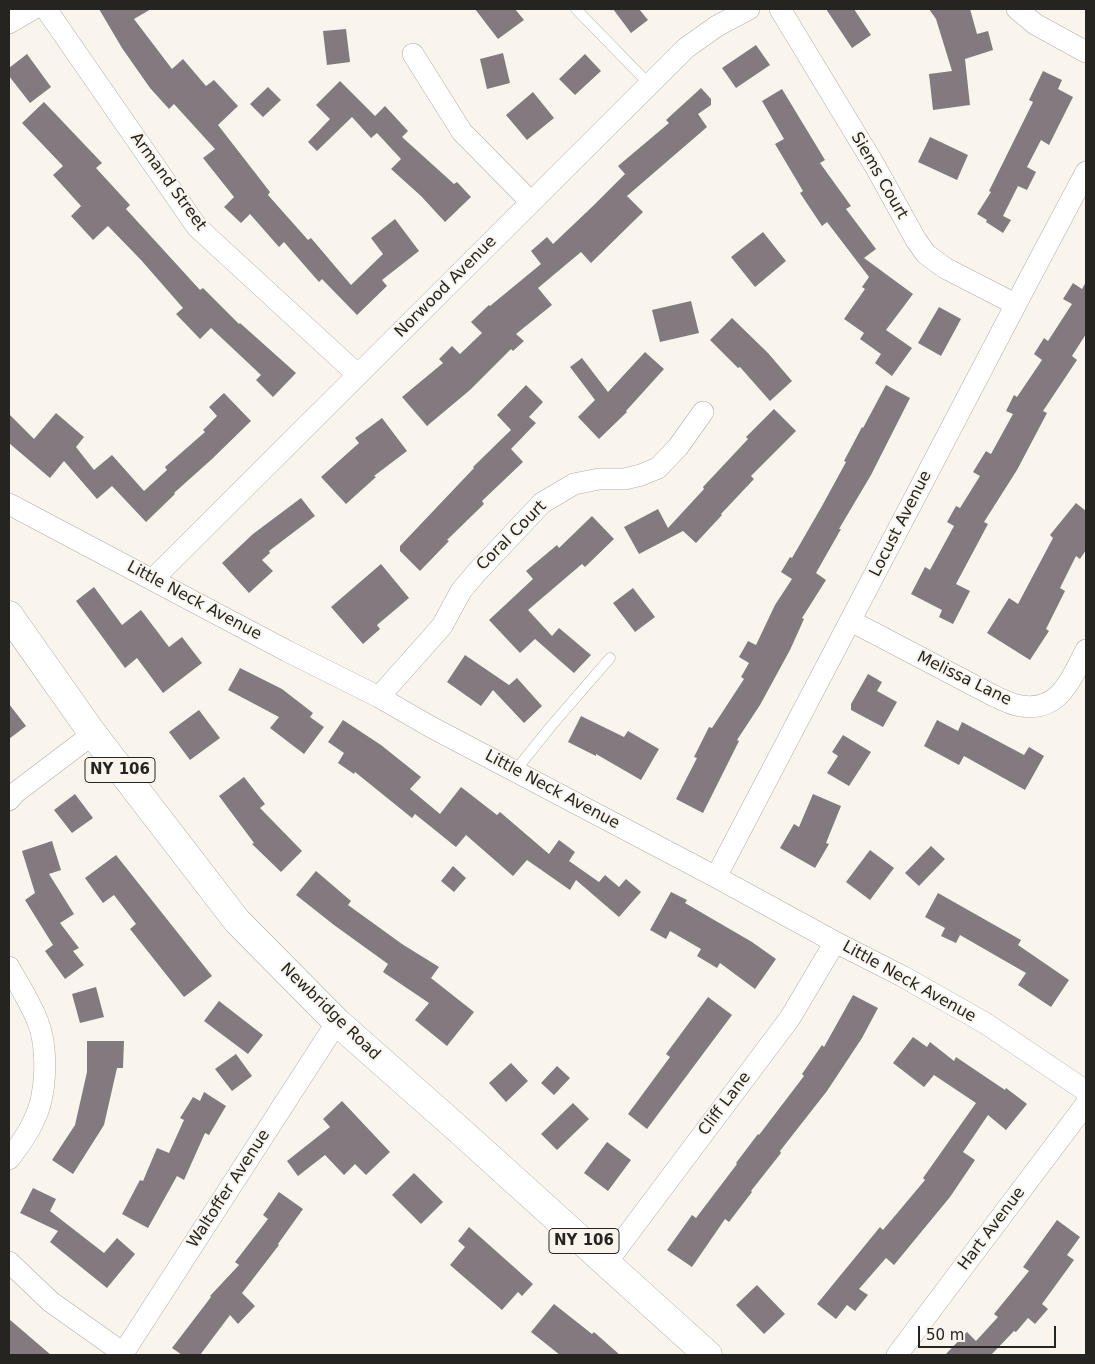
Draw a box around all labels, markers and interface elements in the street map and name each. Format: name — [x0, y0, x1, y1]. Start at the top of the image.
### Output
street label: Armand Street — [126, 129, 210, 235]
street label: Siems Court — [846, 129, 912, 223]
street label: Norwood Avenue — [391, 232, 501, 342]
street label: Locust Avenue — [866, 468, 936, 580]
street label: Coral Court — [473, 497, 551, 575]
street label: Little Neck Avenue — [123, 557, 265, 645]
street label: Melissa Lane — [914, 648, 1014, 710]
street label: Little Neck Avenue — [481, 746, 623, 834]
road number: NY 106 — [85, 758, 155, 782]
street label: Little Neck Avenue — [839, 937, 979, 1027]
street label: Newbridge Road — [276, 959, 384, 1065]
street label: Cliff Lane — [695, 1068, 755, 1140]
street label: Waltoffer Avenue — [184, 1126, 274, 1252]
street label: Hart Avenue — [954, 1184, 1030, 1274]
road number: NY 106 — [549, 1228, 619, 1254]
scale bar — [920, 1316, 1058, 1348]
text: 50 m — [926, 1326, 964, 1344]

